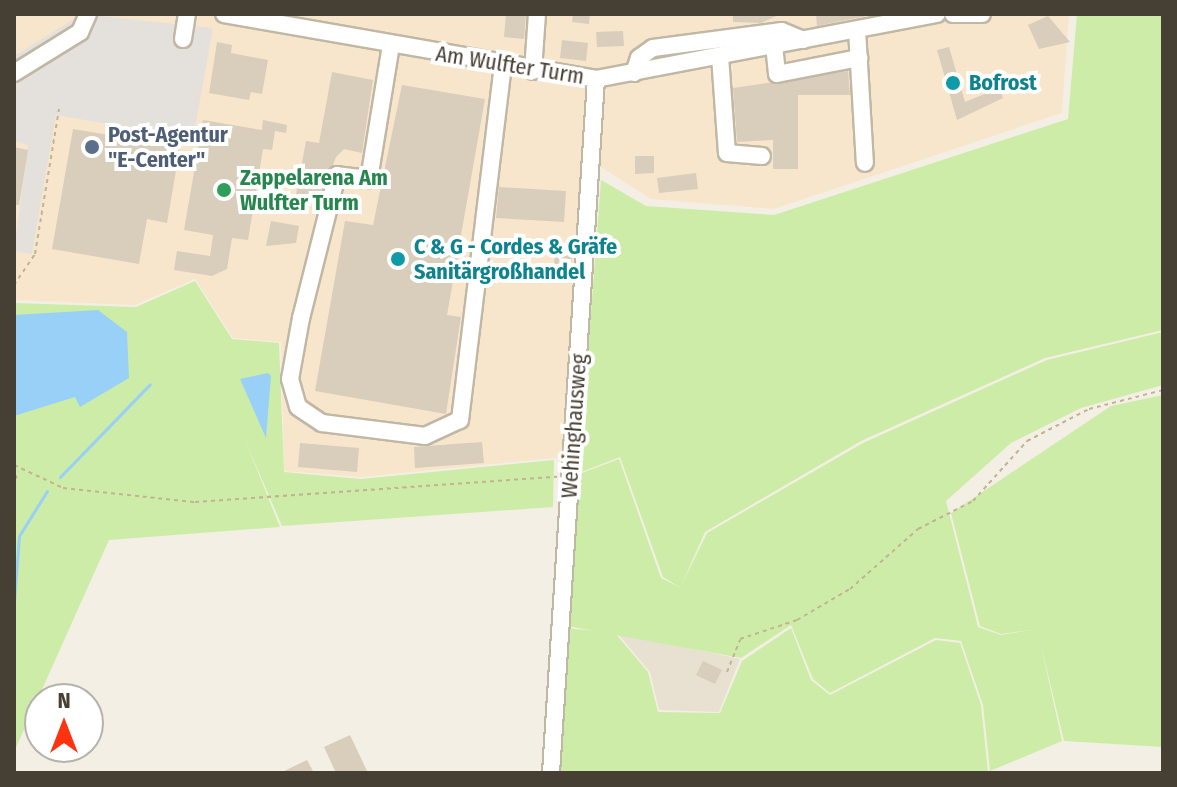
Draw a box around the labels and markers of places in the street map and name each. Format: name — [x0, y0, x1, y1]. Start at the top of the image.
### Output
place label: Bofrost — [969, 70, 1037, 96]
marker: Bofrost — [944, 74, 962, 92]
place label: Post-Agentur "E-Center" — [108, 121, 228, 172]
marker: Post-Agentur "E-Center" — [83, 138, 101, 156]
place label: Zappelarena Am Wulfter Turm — [240, 164, 388, 216]
marker: Zappelarena Am Wulfter Turm — [215, 181, 233, 199]
place label: C & G - Cordes & Gräfe Sanitärgroßhandel — [414, 233, 617, 284]
marker: C & G - Cordes & Gräfe Sanitärgroßhandel — [389, 250, 407, 268]

